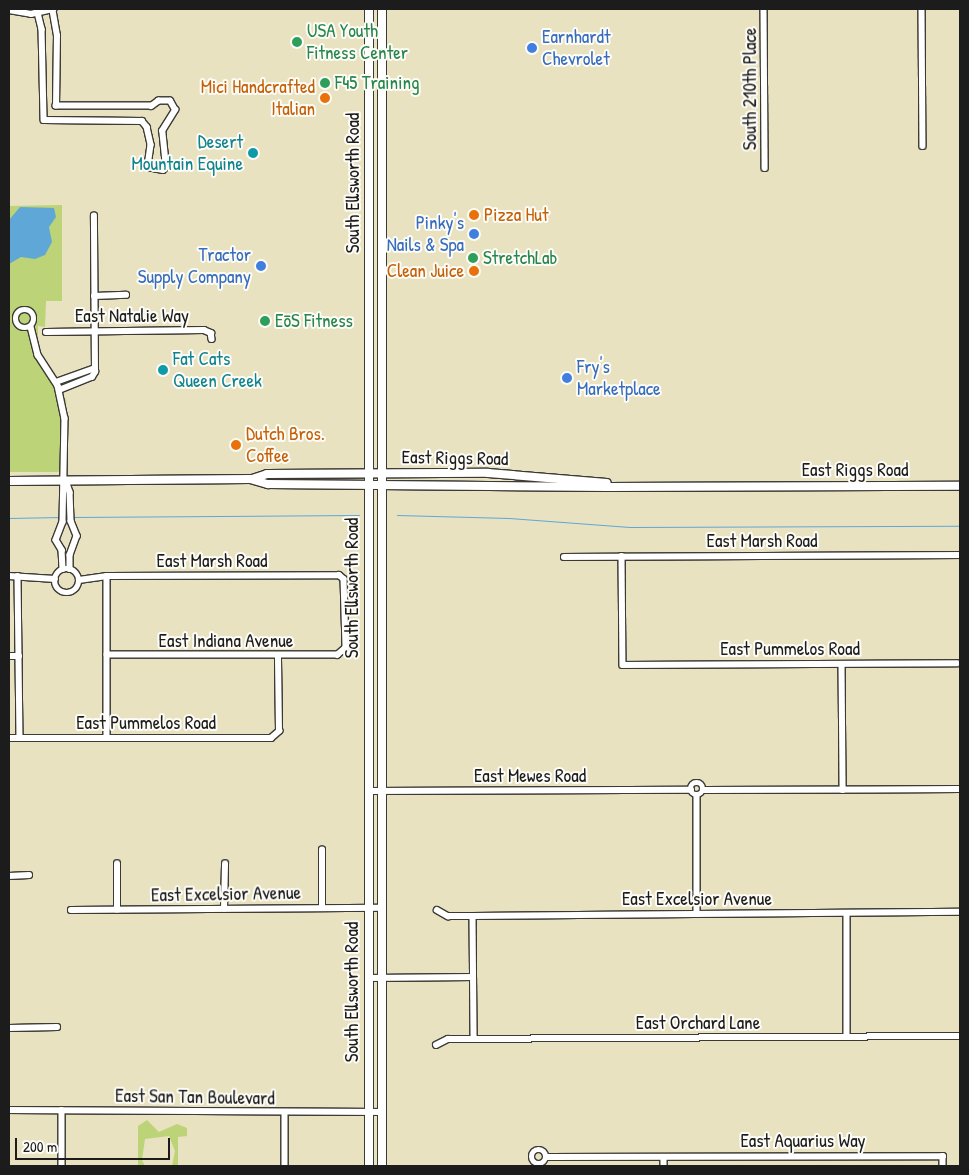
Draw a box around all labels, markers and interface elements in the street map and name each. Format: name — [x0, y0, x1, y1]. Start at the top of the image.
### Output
place label: USA Youth Fitness Center — [307, 20, 408, 64]
place label: Earnhardt Chevrolet — [542, 26, 610, 70]
street label: South 210th Place — [739, 28, 761, 150]
marker: USA Youth Fitness Center — [291, 36, 303, 48]
marker: Earnhardt Chevrolet — [526, 42, 538, 54]
place label: F45 Training — [335, 72, 419, 94]
place label: Mici Handcrafted Italian — [201, 76, 315, 120]
marker: F45 Training — [319, 77, 331, 89]
marker: Mici Handcrafted Italian — [319, 92, 331, 104]
street label: South Ellsworth Road — [342, 113, 364, 253]
place label: Desert Mountain Equine — [131, 131, 243, 175]
marker: Desert Mountain Equine — [247, 147, 259, 159]
place label: Pizza Hut — [484, 204, 549, 226]
marker: Pizza Hut — [468, 209, 480, 221]
place label: Pinky's Nails & Spa — [387, 212, 464, 256]
marker: Pinky's Nails & Spa — [468, 228, 480, 240]
place label: Tractor Supply Company — [138, 244, 251, 288]
place label: StretchLab — [483, 247, 557, 269]
marker: StretchLab — [467, 252, 479, 264]
marker: Tractor Supply Company — [255, 260, 267, 272]
place label: Clean Juice — [387, 260, 464, 282]
marker: Clean Juice — [468, 265, 480, 277]
street label: East Natalie Way — [75, 305, 189, 327]
place label: EōS Fitness — [275, 310, 353, 332]
marker: EōS Fitness — [259, 315, 271, 327]
place label: Fat Cats Queen Creek — [173, 348, 262, 392]
place label: Fry's Marketplace — [577, 356, 661, 400]
marker: Fat Cats Queen Creek — [157, 364, 169, 376]
marker: Fry's Marketplace — [561, 372, 573, 384]
place label: Dutch Bros. Coffee — [246, 423, 325, 467]
marker: Dutch Bros. Coffee — [230, 439, 242, 451]
street label: East Riggs Road — [401, 446, 509, 470]
street label: East Riggs Road — [802, 459, 908, 481]
street label: South Ellsworth Road — [341, 518, 363, 658]
street label: East Marsh Road — [707, 530, 817, 552]
street label: East Marsh Road — [157, 550, 267, 572]
street label: East Indiana Avenue — [159, 630, 293, 652]
street label: East Pummelos Road — [720, 638, 860, 660]
street label: East Pummelos Road — [76, 712, 216, 734]
street label: East Mewes Road — [474, 765, 586, 787]
street label: East Excelsior Avenue — [151, 881, 301, 907]
street label: East Excelsior Avenue — [622, 888, 772, 910]
street label: South Ellsworth Road — [341, 922, 363, 1062]
street label: East Orchard Lane — [636, 1012, 760, 1034]
street label: East San Tan Boulevard — [115, 1084, 275, 1110]
scale bar — [18, 1128, 172, 1160]
street label: East Aquarius Way — [740, 1130, 866, 1152]
text: 200 m — [23, 1136, 57, 1157]

